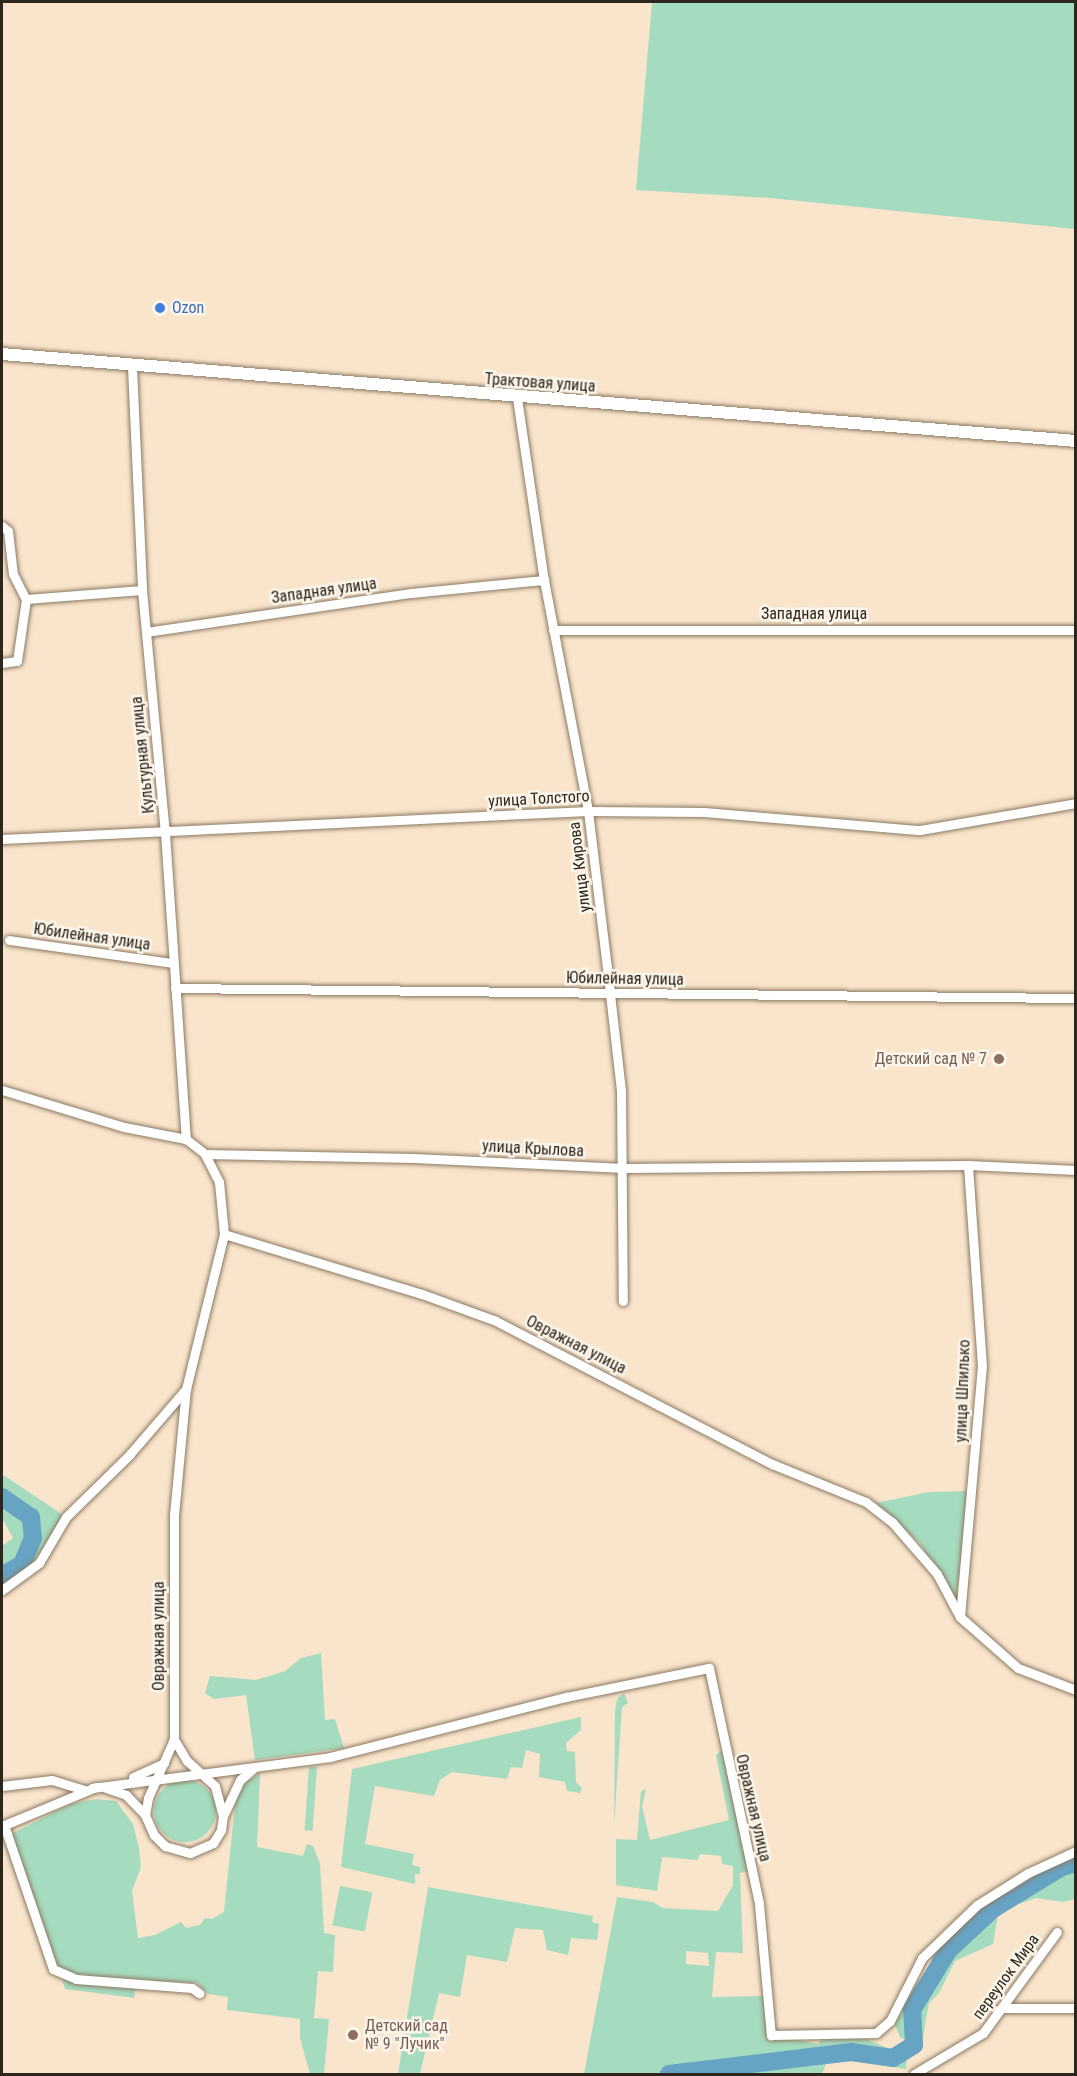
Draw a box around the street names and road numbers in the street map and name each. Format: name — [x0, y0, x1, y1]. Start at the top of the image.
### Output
street label: Трактовая улица — [484, 370, 596, 396]
street label: Западная улица — [270, 574, 378, 608]
street label: Западная улица — [761, 604, 867, 624]
street label: Культурная улица — [127, 696, 159, 814]
street label: улица Толстого — [488, 787, 590, 811]
street label: улица Кирова — [565, 821, 595, 913]
street label: Юбилейная улица — [32, 919, 152, 955]
street label: Юбилейная улица — [566, 968, 684, 990]
street label: улица Крылова — [482, 1137, 584, 1161]
street label: Овражная улица — [523, 1312, 629, 1378]
street label: улица Шпилько — [952, 1339, 974, 1443]
street label: Овражная улица — [149, 1581, 169, 1691]
street label: Овражная улица — [731, 1752, 775, 1864]
street label: переулок Мира — [969, 1931, 1043, 2023]

